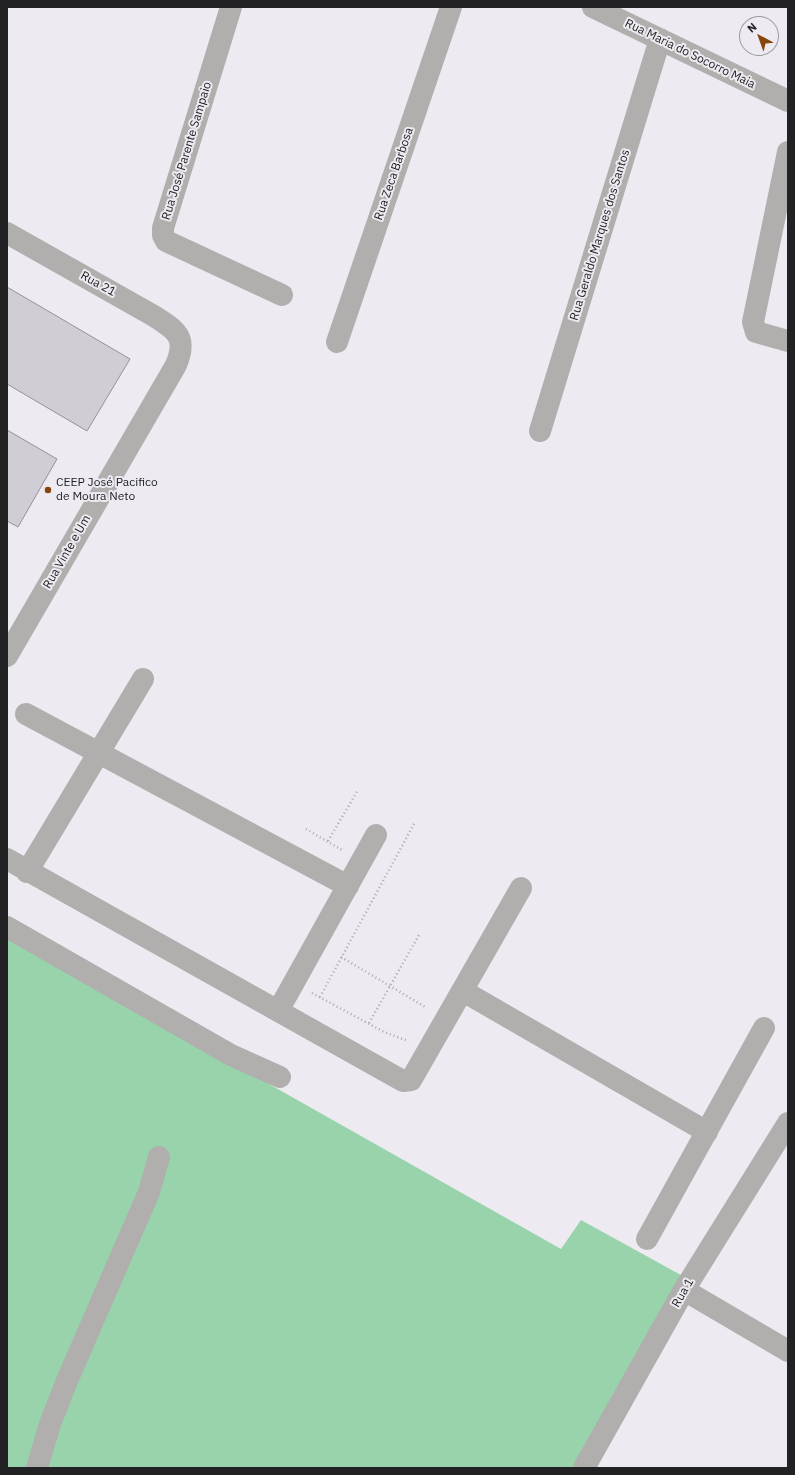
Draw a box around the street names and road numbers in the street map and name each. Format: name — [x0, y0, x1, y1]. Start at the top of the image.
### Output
street label: Rua Maria do Socorro Maia — [622, 16, 758, 92]
street label: Rua José Parente Sampaio — [159, 80, 215, 222]
street label: Rua Zeca Barbosa — [371, 126, 417, 222]
street label: Rua Geraldo Marques dos Santos — [567, 148, 633, 322]
street label: Rua 21 — [78, 268, 118, 300]
street label: Rua Vinte e Um — [40, 513, 94, 591]
street label: Rua 1 — [669, 1276, 697, 1310]

